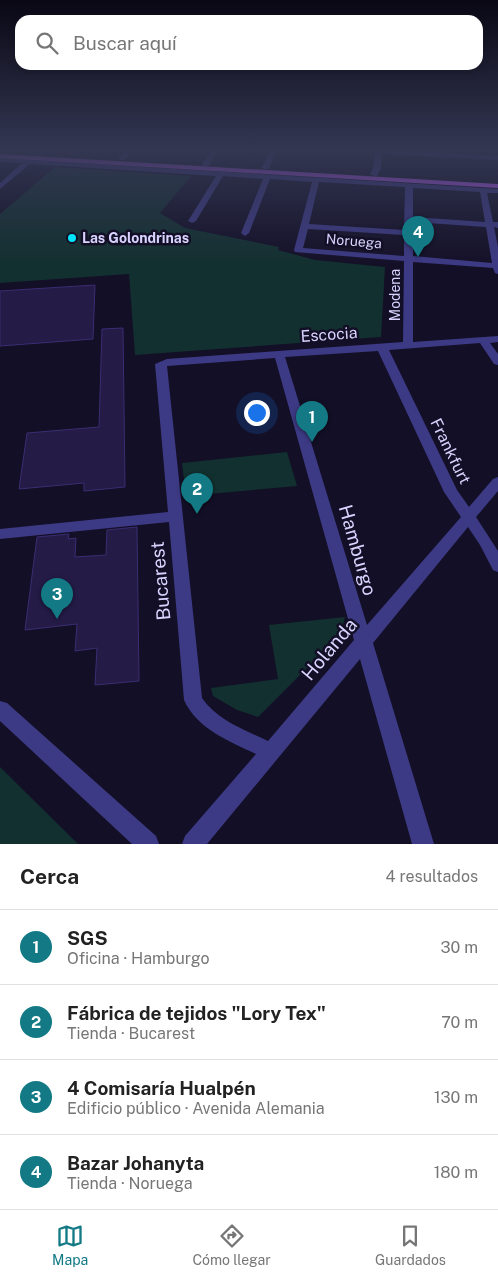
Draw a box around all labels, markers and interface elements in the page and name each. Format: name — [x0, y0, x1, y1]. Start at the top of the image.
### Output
search box — [15, 15, 483, 70]
icon: search — [33, 29, 61, 57]
text: Buscar aquí — [73, 32, 177, 54]
pin: 4 — [402, 216, 434, 257]
place label: Las Golondrinas — [82, 230, 189, 246]
street label: Noruega — [325, 231, 383, 251]
marker: Las Golondrinas — [66, 232, 78, 244]
street label: Modena — [387, 269, 403, 321]
street label: Escocia — [300, 323, 358, 346]
your location — [244, 400, 270, 426]
pin: 1 — [296, 401, 328, 442]
street label: Frankfurt — [427, 415, 475, 487]
pin: 2 — [181, 473, 213, 514]
street label: Hamburgo — [335, 502, 381, 598]
street label: Bucarest — [146, 541, 174, 621]
pin: 3 — [41, 578, 73, 619]
street label: Holanda — [297, 614, 361, 684]
text: Cerca — [20, 864, 79, 889]
text: 4 resultados — [386, 867, 478, 886]
text: SGS — [67, 927, 108, 949]
text: 1 — [33, 938, 39, 957]
text: 30 m — [441, 938, 478, 957]
text: Oficina · Hamburgo — [67, 949, 210, 968]
text: Fábrica de tejidos "Lory Tex" — [67, 1002, 326, 1024]
text: 2 — [31, 1013, 41, 1032]
text: 70 m — [441, 1013, 478, 1032]
text: Tienda · Bucarest — [67, 1024, 195, 1043]
text: 4 Comisaría Hualpén — [67, 1077, 256, 1099]
text: 3 — [31, 1088, 41, 1107]
text: 130 m — [434, 1088, 478, 1107]
text: Edificio público · Avenida Alemania — [67, 1099, 325, 1118]
text: Bazar Johanyta — [67, 1152, 204, 1174]
text: 4 — [31, 1163, 41, 1182]
text: 180 m — [434, 1163, 478, 1182]
text: Tienda · Noruega — [67, 1174, 193, 1193]
tab: Mapa — [52, 1222, 88, 1268]
tab: Cómo llegar — [192, 1222, 271, 1268]
tab: Guardados — [375, 1222, 446, 1268]

